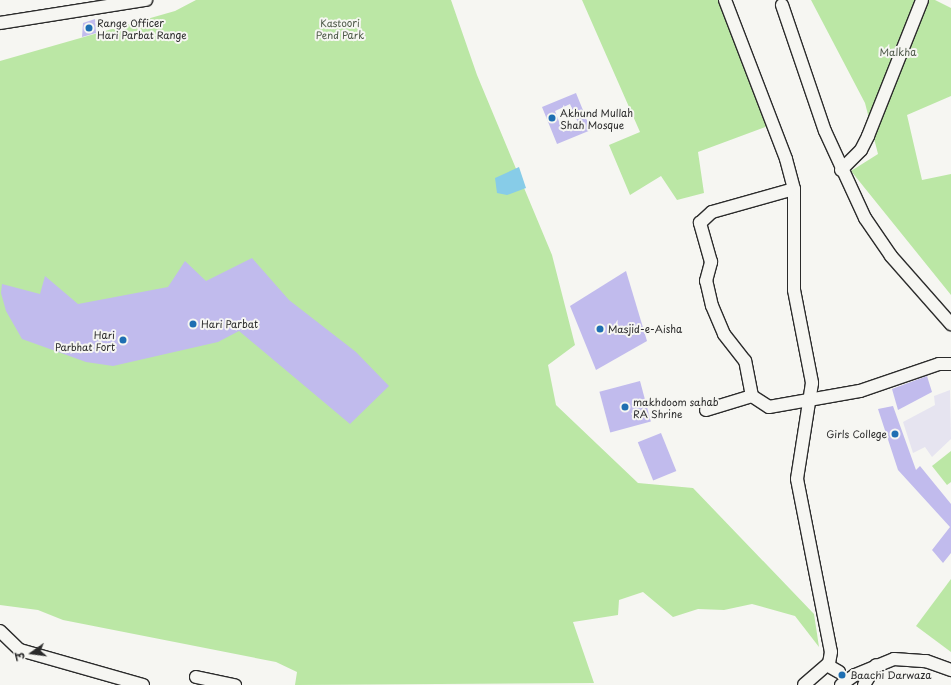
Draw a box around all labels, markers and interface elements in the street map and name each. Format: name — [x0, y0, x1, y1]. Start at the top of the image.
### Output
place label: Range Officer Hari Parbat Range — [97, 16, 187, 40]
park label: Kastoori Pend Park — [316, 16, 364, 40]
marker: Range Officer Hari Parbat Range — [84, 23, 94, 33]
park label: Malkha — [880, 46, 916, 58]
place label: Akhund Mullah Shah Mosque — [560, 106, 633, 130]
marker: Akhund Mullah Shah Mosque — [547, 113, 557, 123]
place label: Hari Parbat — [201, 318, 258, 330]
marker: Hari Parbat — [188, 319, 198, 329]
place label: Masjid-e-Aisha — [608, 323, 682, 335]
marker: Masjid-e-Aisha — [595, 324, 605, 334]
place label: Hari Parbhat Fort — [54, 328, 115, 352]
marker: Hari Parbhat Fort — [118, 335, 128, 345]
place label: makhdoom sahab RA Shrine — [633, 395, 719, 418]
marker: makhdoom sahab RA Shrine — [620, 402, 630, 412]
place label: Girls College — [826, 428, 887, 440]
marker: Girls College — [890, 429, 900, 439]
north arrow — [12, 633, 52, 673]
text: उ — [11, 650, 29, 662]
place label: Baachi Darwaza — [850, 669, 931, 681]
marker: Baachi Darwaza — [837, 670, 847, 680]

